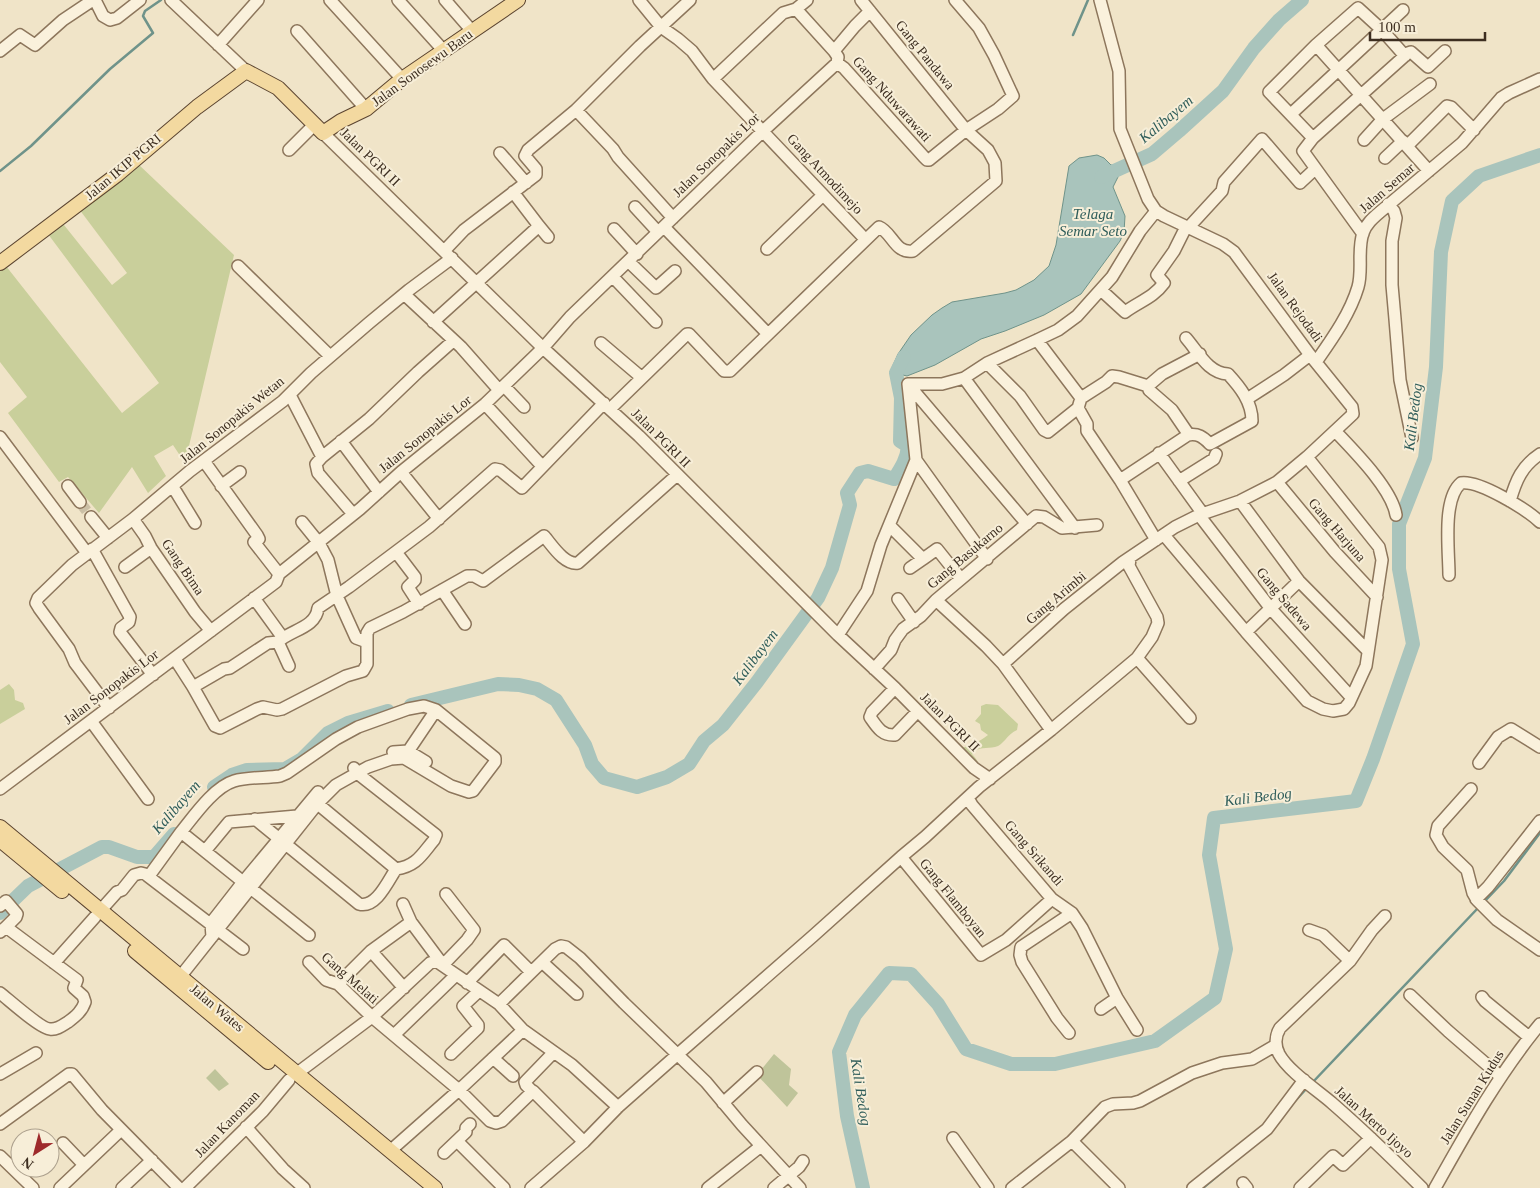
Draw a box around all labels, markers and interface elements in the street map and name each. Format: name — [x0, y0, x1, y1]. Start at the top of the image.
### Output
scale bar — [1370, 10, 1485, 42]
street label: Gang Pandawa — [893, 17, 958, 93]
text: 100 m — [1378, 19, 1416, 35]
street label: Jalan Sonosewu Baru — [369, 27, 475, 109]
street label: Gang Nduwarawati — [850, 53, 934, 145]
water label: Kalibayem — [1135, 92, 1196, 147]
street label: Jalan Sonopakis Lor — [670, 110, 763, 200]
street label: Jalan PGRI II — [337, 125, 403, 189]
street label: Jalan IKIP PGRI — [82, 131, 164, 203]
street label: Gang Atmodimejo — [784, 131, 866, 217]
street label: Jalan Semar — [1356, 160, 1418, 216]
water label: Telaga Semar Seto — [1059, 206, 1127, 239]
street label: Jalan Rejodadi — [1265, 269, 1325, 345]
street label: Jalan Sonopakis Wetan — [177, 373, 287, 467]
water label: Kali Bedog — [1401, 382, 1425, 453]
street label: Jalan Sonopakis Lor — [376, 392, 474, 476]
street label: Jalan PGRI II — [628, 405, 694, 471]
street label: Gang Harjuna — [1305, 495, 1369, 565]
street label: Gang Basukarno — [924, 520, 1006, 592]
street label: Gang Bima — [159, 536, 208, 598]
street label: Gang Sadewa — [1253, 565, 1315, 634]
street label: Gang Arimbi — [1023, 569, 1089, 627]
water label: Kalibayem — [728, 626, 781, 689]
street label: Jalan Sonopakis Lor — [61, 646, 161, 727]
street label: Jalan PGRI II — [917, 689, 983, 755]
water label: Kalibayem — [148, 777, 203, 838]
water label: Kali Bedog — [1222, 785, 1293, 809]
street label: Gang Srikandi — [1002, 817, 1066, 889]
street label: Gang Flamboyan — [917, 856, 989, 940]
street label: Gang Melati — [319, 949, 382, 1007]
street label: Jalan Wates — [187, 981, 247, 1035]
street label: Jalan Sunan Kudus — [1437, 1048, 1507, 1146]
water label: Kali Bedog — [848, 1056, 874, 1127]
street label: Jalan Merto Ijoyo — [1332, 1083, 1416, 1161]
street label: Jalan Kanoman — [191, 1088, 263, 1160]
north arrow — [10, 1128, 60, 1178]
text: N — [19, 1154, 36, 1172]

